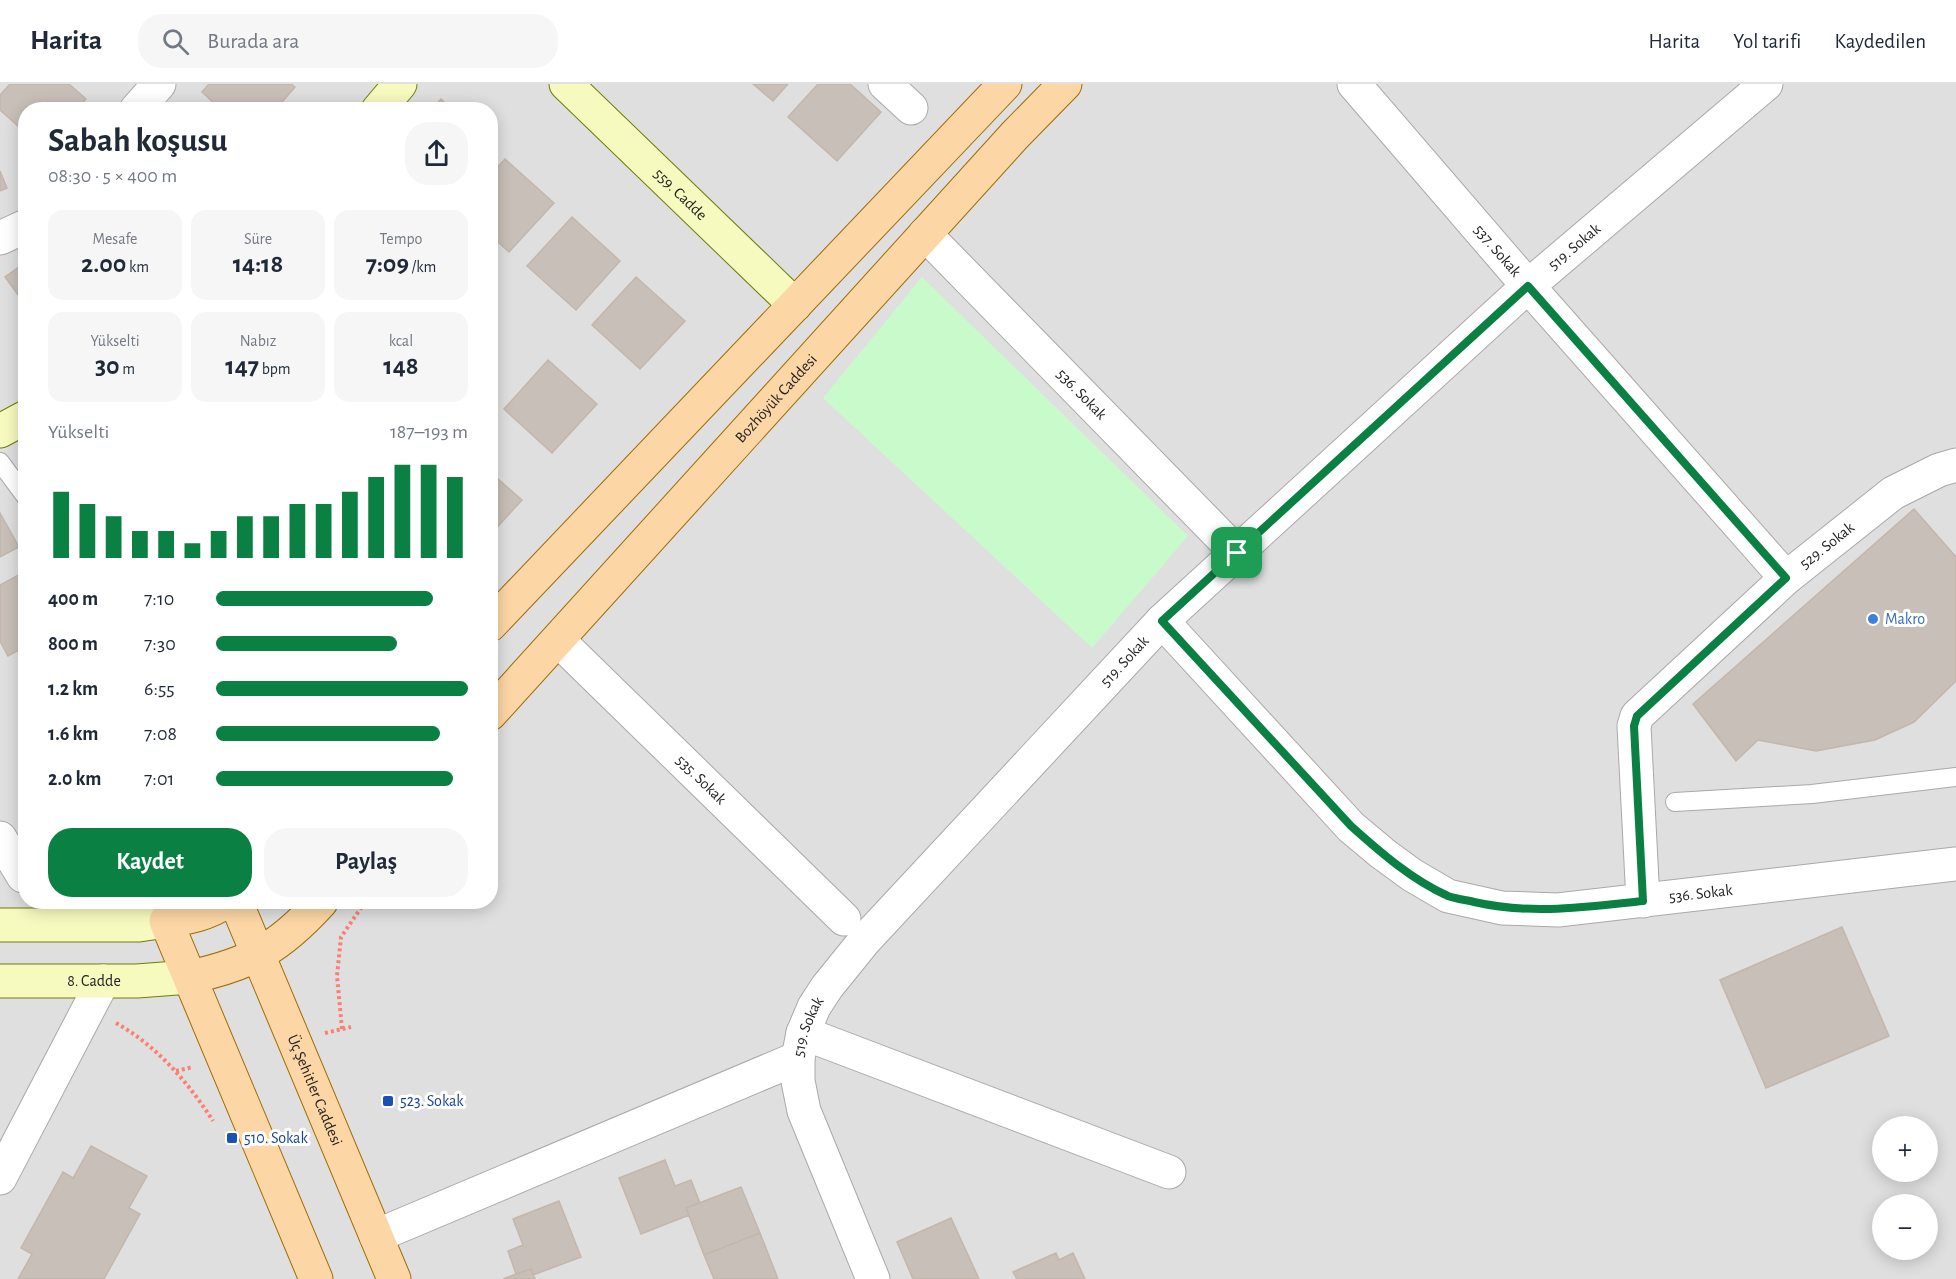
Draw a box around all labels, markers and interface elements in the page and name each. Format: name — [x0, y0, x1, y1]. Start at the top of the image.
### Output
search box — [138, 14, 558, 68]
icon: search — [159, 25, 192, 58]
text: Harita — [30, 27, 102, 55]
text: Burada ara — [207, 30, 299, 52]
text: Harita — [1648, 31, 1700, 52]
text: Yol tarifi — [1733, 31, 1801, 52]
text: Kaydedilen — [1834, 31, 1926, 52]
button: share — [405, 122, 468, 185]
text: Sabah koşusu — [48, 125, 227, 158]
street label: 559. Cadde — [651, 165, 710, 223]
text: 08:30 · 5 × 400 m — [48, 166, 177, 186]
street label: 519. Sokak — [1545, 220, 1604, 273]
street label: 537. Sokak — [1471, 222, 1525, 280]
text: Mesafe — [93, 231, 137, 247]
text: Süre — [244, 231, 272, 247]
text: Tempo — [380, 231, 422, 247]
text: 2.00 — [81, 251, 126, 277]
text: 14:18 — [233, 251, 283, 277]
text: 7:09 — [366, 251, 409, 277]
text: km — [126, 259, 149, 275]
text: /km — [409, 259, 436, 275]
text: Yükselti — [90, 333, 140, 349]
text: Nabız — [240, 333, 276, 349]
text: kcal — [389, 333, 413, 349]
street label: Bozhöyük Caddesi — [732, 351, 820, 446]
text: 30 — [95, 353, 120, 379]
text: 147 — [225, 353, 259, 379]
text: 148 — [383, 353, 419, 379]
text: m — [120, 361, 135, 377]
text: bpm — [259, 361, 291, 377]
street label: 536. Sokak — [1054, 366, 1110, 423]
text: Yükselti — [48, 422, 109, 442]
text: 187–193 m — [390, 422, 468, 442]
street label: 529. Sokak — [1797, 519, 1858, 572]
pin — [1211, 527, 1262, 578]
icon: arrive — [1220, 536, 1253, 569]
text: 400 m — [48, 589, 98, 609]
text: 7:10 — [144, 589, 174, 609]
place label: Makro — [1885, 611, 1925, 627]
marker: Makro — [1866, 612, 1880, 626]
street label: 519. Sokak — [1097, 632, 1152, 690]
text: 800 m — [48, 634, 98, 654]
text: 7:30 — [144, 634, 176, 654]
text: 1.2 km — [48, 679, 98, 699]
text: 6:55 — [144, 679, 175, 699]
text: 1.6 km — [48, 724, 99, 744]
text: 7:08 — [144, 724, 177, 744]
street label: 535. Sokak — [673, 752, 730, 808]
text: 2.0 km — [48, 769, 101, 789]
text: 7:01 — [144, 769, 174, 789]
button: Kaydet — [48, 828, 252, 897]
button: Paylaş — [264, 828, 468, 897]
street label: 536. Sokak — [1668, 882, 1734, 905]
street label: 8. Cadde — [67, 973, 121, 989]
street label: 519. Sokak — [790, 993, 827, 1058]
street label: Üç Şehitler Caddesi — [284, 1031, 345, 1148]
place label: 523. Sokak — [400, 1093, 464, 1109]
marker: 523. Sokak — [381, 1094, 395, 1108]
map controls — [1872, 1116, 1938, 1260]
button: + — [1872, 1116, 1938, 1182]
place label: 510. Sokak — [244, 1130, 308, 1146]
marker: 510. Sokak — [225, 1131, 239, 1145]
button: − — [1872, 1194, 1938, 1260]

